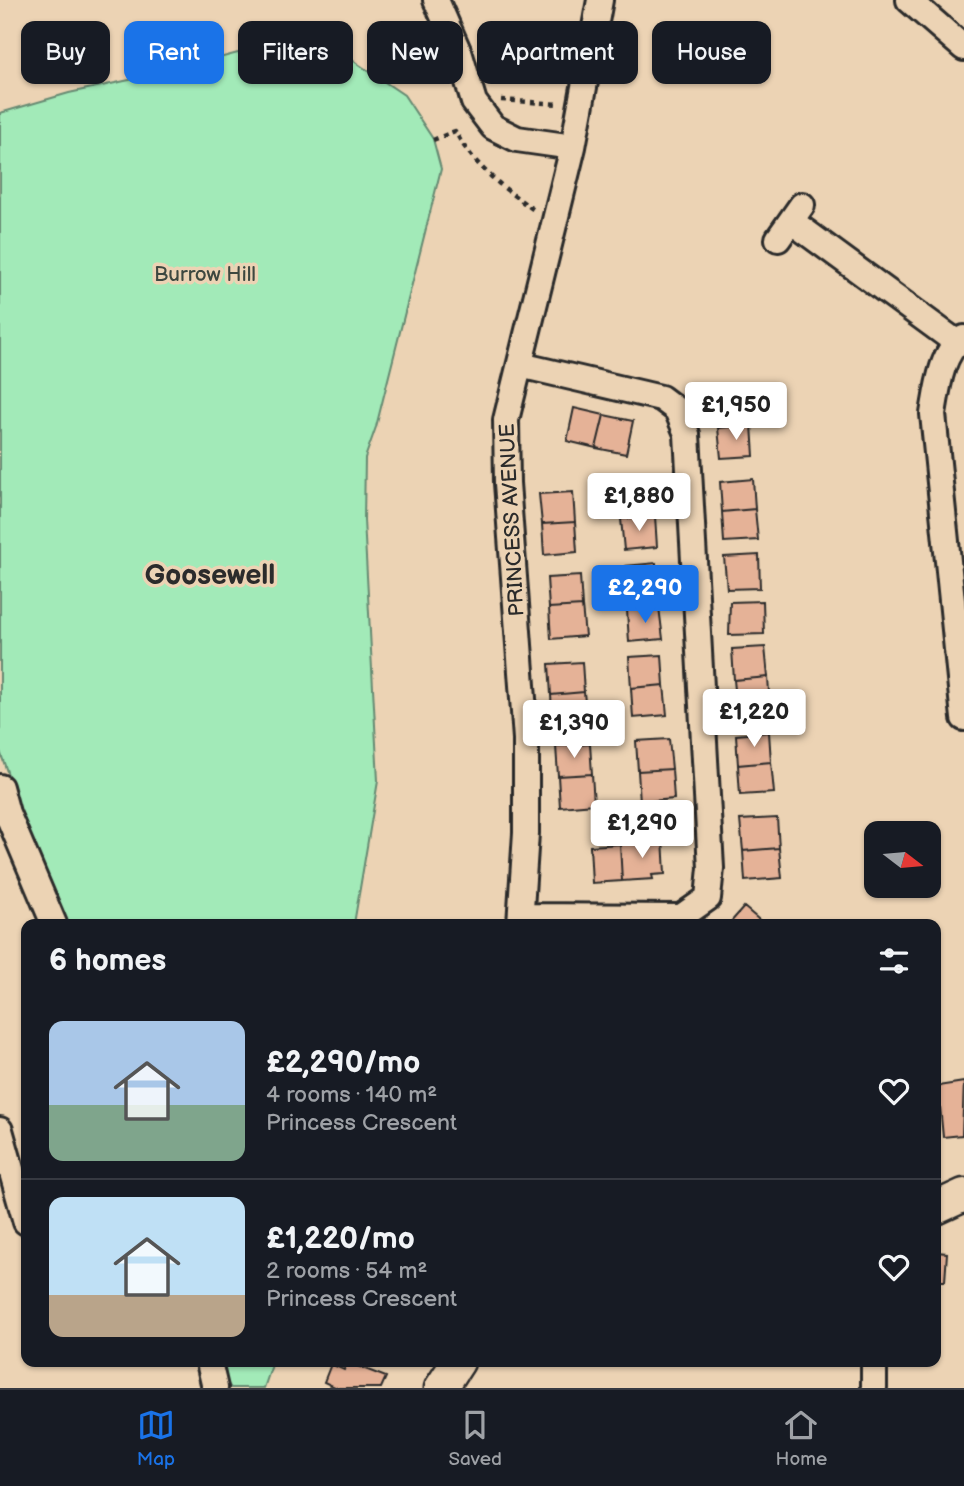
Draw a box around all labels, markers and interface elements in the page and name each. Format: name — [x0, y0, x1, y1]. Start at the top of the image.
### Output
chip: Buy — [21, 21, 110, 84]
chip: Rent — [124, 21, 224, 84]
chip: Filters — [238, 21, 353, 84]
chip: New — [367, 21, 463, 84]
chip: Apartment — [477, 21, 638, 84]
chip: House — [652, 21, 771, 84]
park label: Burrow Hill — [154, 262, 256, 287]
pin: £1,950 — [679, 382, 793, 442]
text: £1,950 — [701, 391, 771, 419]
street label: PRINCESS AVENUE — [494, 423, 530, 617]
pin: £1,880 — [582, 474, 696, 533]
text: £1,880 — [603, 482, 675, 510]
district label: Goosewell — [145, 559, 275, 592]
pin: £2,290 — [588, 566, 702, 625]
text: £2,290 — [608, 574, 682, 602]
pin: £1,220 — [697, 690, 811, 749]
text: £1,220 — [719, 698, 789, 726]
pin: £1,390 — [517, 700, 631, 760]
text: £1,390 — [539, 709, 609, 737]
pin: £1,290 — [585, 800, 699, 860]
text: £1,290 — [607, 809, 677, 837]
north arrow — [864, 821, 942, 898]
map controls — [864, 821, 941, 898]
icon: filters — [875, 942, 913, 980]
text: 6 homes — [49, 943, 166, 979]
text: £2,290/mo — [266, 1045, 420, 1081]
icon: home — [105, 1049, 189, 1133]
icon: heart — [875, 1072, 913, 1110]
text: 4 rooms · 140 m² — [266, 1081, 437, 1109]
text: Princess Crescent — [266, 1109, 457, 1137]
text: £1,220/mo — [266, 1221, 415, 1257]
icon: home — [105, 1225, 189, 1309]
icon: heart — [875, 1248, 913, 1286]
text: 2 rooms · 54 m² — [266, 1257, 428, 1285]
text: Princess Crescent — [266, 1285, 457, 1313]
tab: Map — [137, 1406, 175, 1471]
tab: Saved — [449, 1406, 502, 1471]
tab: Home — [776, 1406, 827, 1471]

